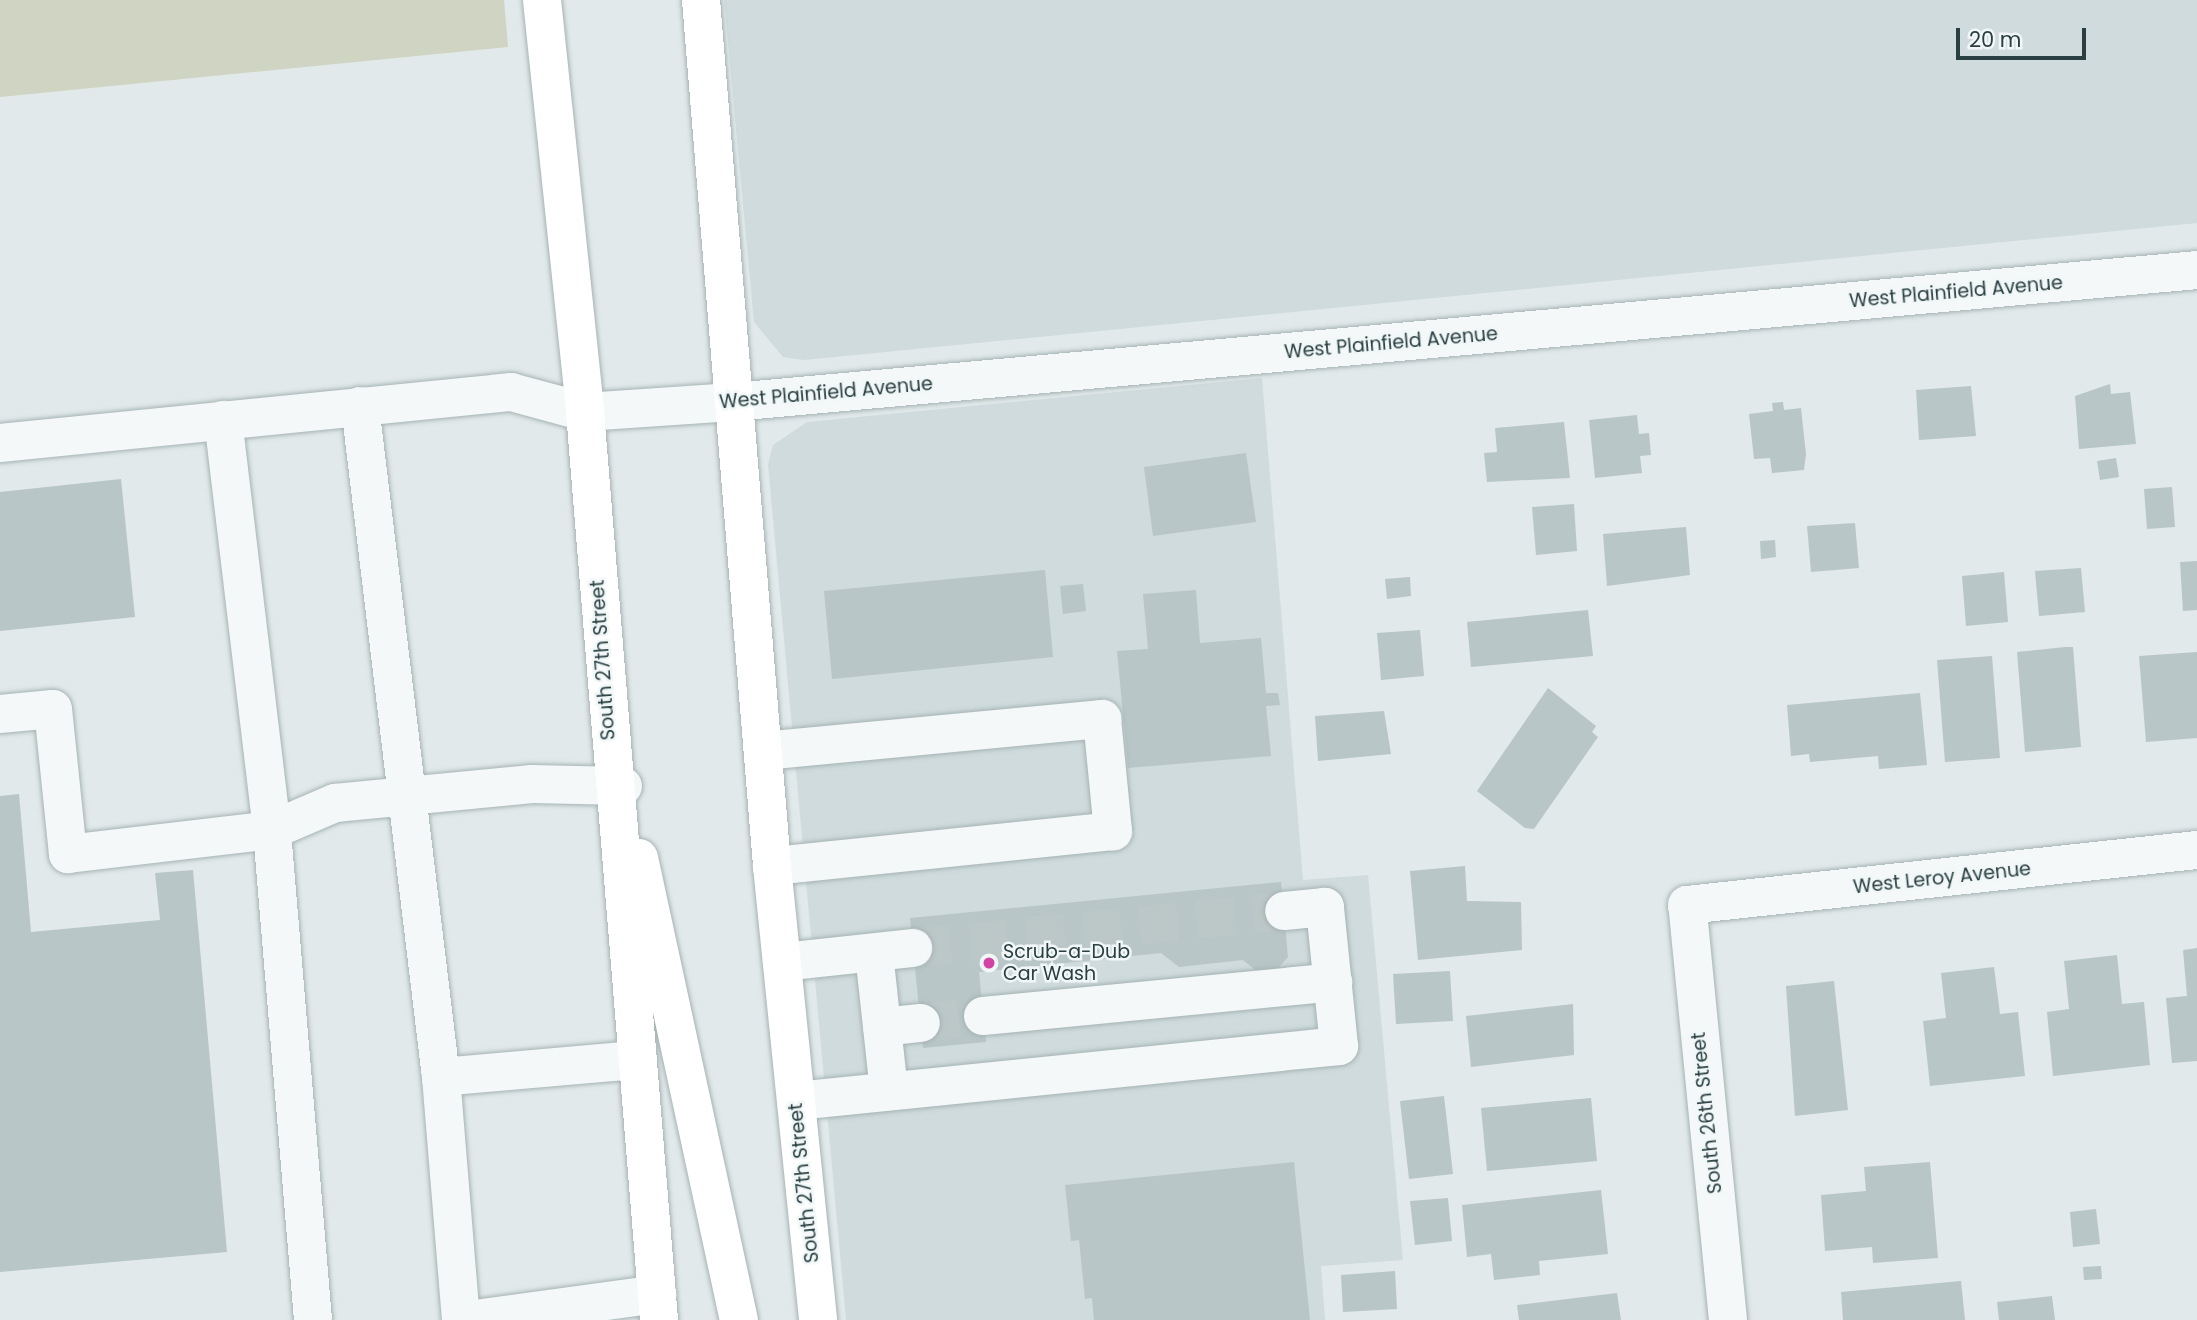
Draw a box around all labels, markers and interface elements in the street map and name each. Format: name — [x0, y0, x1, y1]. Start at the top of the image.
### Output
scale bar — [1959, 14, 2088, 58]
text: 20 m — [1969, 25, 2022, 54]
street label: West Plainfield Avenue — [1848, 271, 2064, 313]
street label: West Plainfield Avenue — [1283, 322, 1499, 364]
street label: West Plainfield Avenue — [718, 372, 934, 414]
street label: South 27th Street — [586, 579, 620, 741]
street label: West Leroy Avenue — [1852, 857, 2032, 899]
place label: Scrub-a-Dub Car Wash — [1003, 941, 1130, 985]
marker: Scrub-a-Dub Car Wash — [981, 955, 997, 971]
street label: South 26th Street — [1687, 1031, 1727, 1195]
street label: South 27th Street — [784, 1102, 824, 1264]

